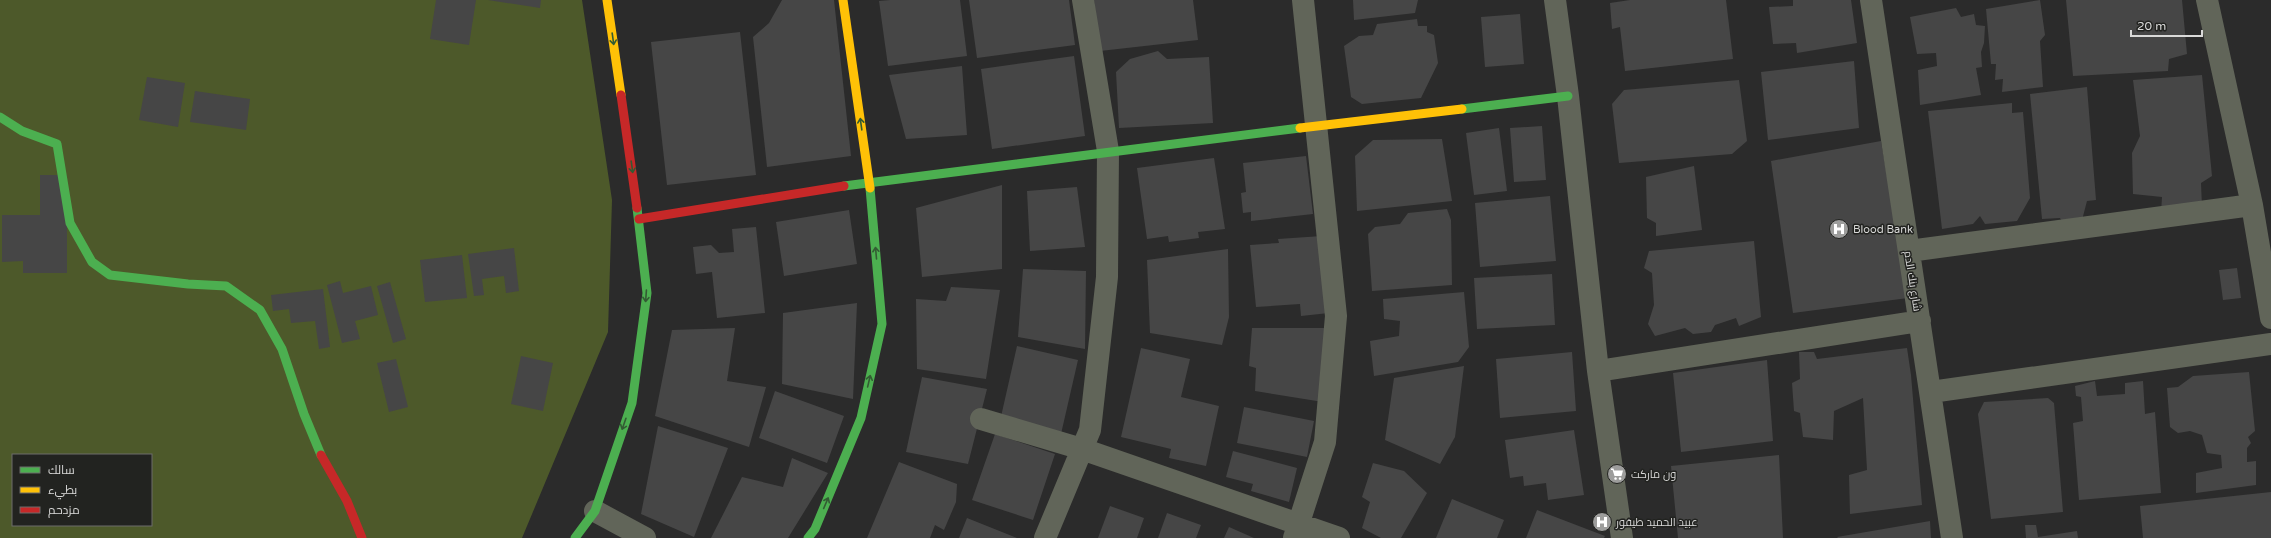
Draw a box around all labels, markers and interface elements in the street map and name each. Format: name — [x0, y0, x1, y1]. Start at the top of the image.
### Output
scale bar — [2131, 12, 2202, 38]
text: 20 m — [2137, 19, 2166, 33]
one-way arrow — [609, 32, 617, 45]
one-way arrow — [857, 118, 865, 131]
one-way arrow — [628, 160, 636, 173]
hospital icon: Blood Bank — [1828, 218, 1850, 240]
place label: Blood Bank — [1853, 223, 1913, 236]
one-way arrow — [872, 247, 880, 260]
street label: شارع بنك الدم — [1900, 250, 1924, 312]
one-way arrow — [642, 289, 649, 302]
one-way arrow — [866, 375, 874, 388]
one-way arrow — [620, 418, 628, 430]
legend — [12, 454, 152, 526]
text: سالك — [48, 463, 75, 477]
supermarket icon: ون ماركت — [1606, 463, 1628, 485]
place label: ون ماركت — [1631, 468, 1676, 481]
text: بطيء — [48, 483, 77, 500]
one-way arrow — [822, 498, 830, 510]
text: مزدحم — [48, 503, 80, 518]
hospital icon: عبيد الحميد طيفور — [1591, 511, 1613, 533]
place label: عبيد الحميد طيفور — [1615, 516, 1697, 529]

